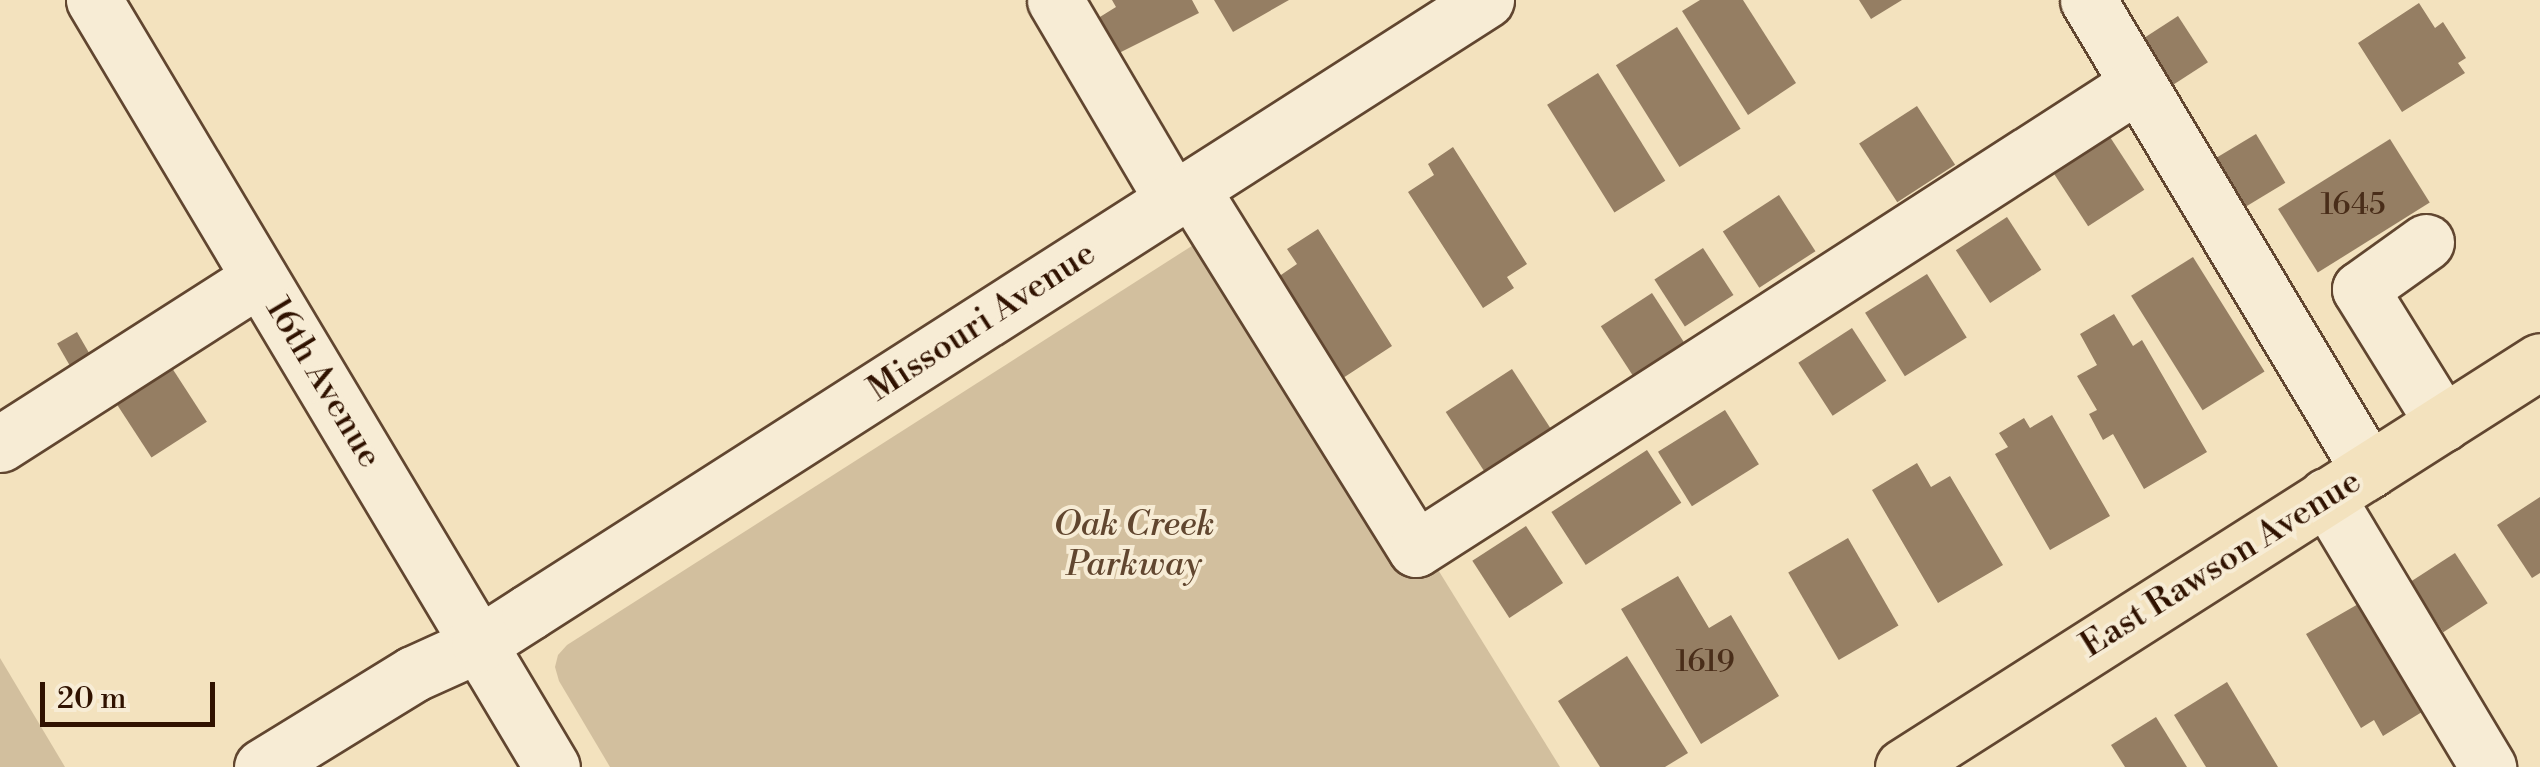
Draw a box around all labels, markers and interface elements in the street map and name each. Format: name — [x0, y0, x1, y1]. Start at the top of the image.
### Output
house number: 1645 — [2320, 187, 2386, 223]
street label: Missouri Avenue — [860, 233, 1104, 411]
street label: 16th Avenue — [256, 290, 390, 476]
street label: East Rawson Avenue — [2073, 461, 2369, 667]
park label: Oak Creek Parkway — [1053, 504, 1215, 586]
house number: 1619 — [1675, 644, 1735, 680]
scale bar — [45, 662, 220, 724]
text: 20 m — [57, 680, 126, 718]

